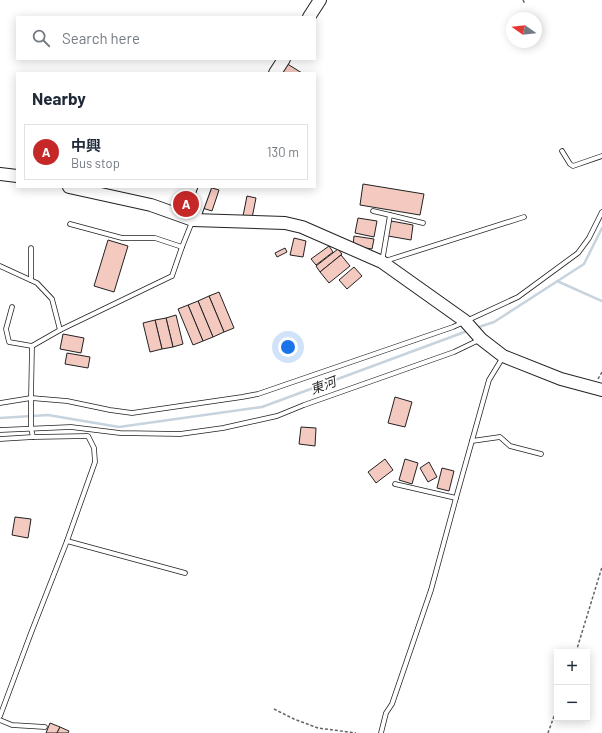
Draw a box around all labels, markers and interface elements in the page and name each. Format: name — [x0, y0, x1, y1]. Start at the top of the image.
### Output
north arrow — [506, 12, 542, 48]
search box — [16, 16, 316, 60]
icon: search — [30, 27, 52, 49]
text: Search here — [62, 29, 140, 47]
text: Nearby — [32, 88, 86, 108]
text: 中興 — [71, 136, 101, 154]
text: A — [42, 144, 50, 160]
text: 130 m — [267, 144, 299, 160]
text: Bus stop — [71, 155, 120, 171]
pin: A — [173, 189, 199, 219]
your location — [278, 337, 298, 357]
water label: 東河 — [308, 372, 341, 397]
map controls — [554, 649, 590, 721]
button: + — [554, 649, 590, 685]
button: − — [554, 685, 590, 721]

